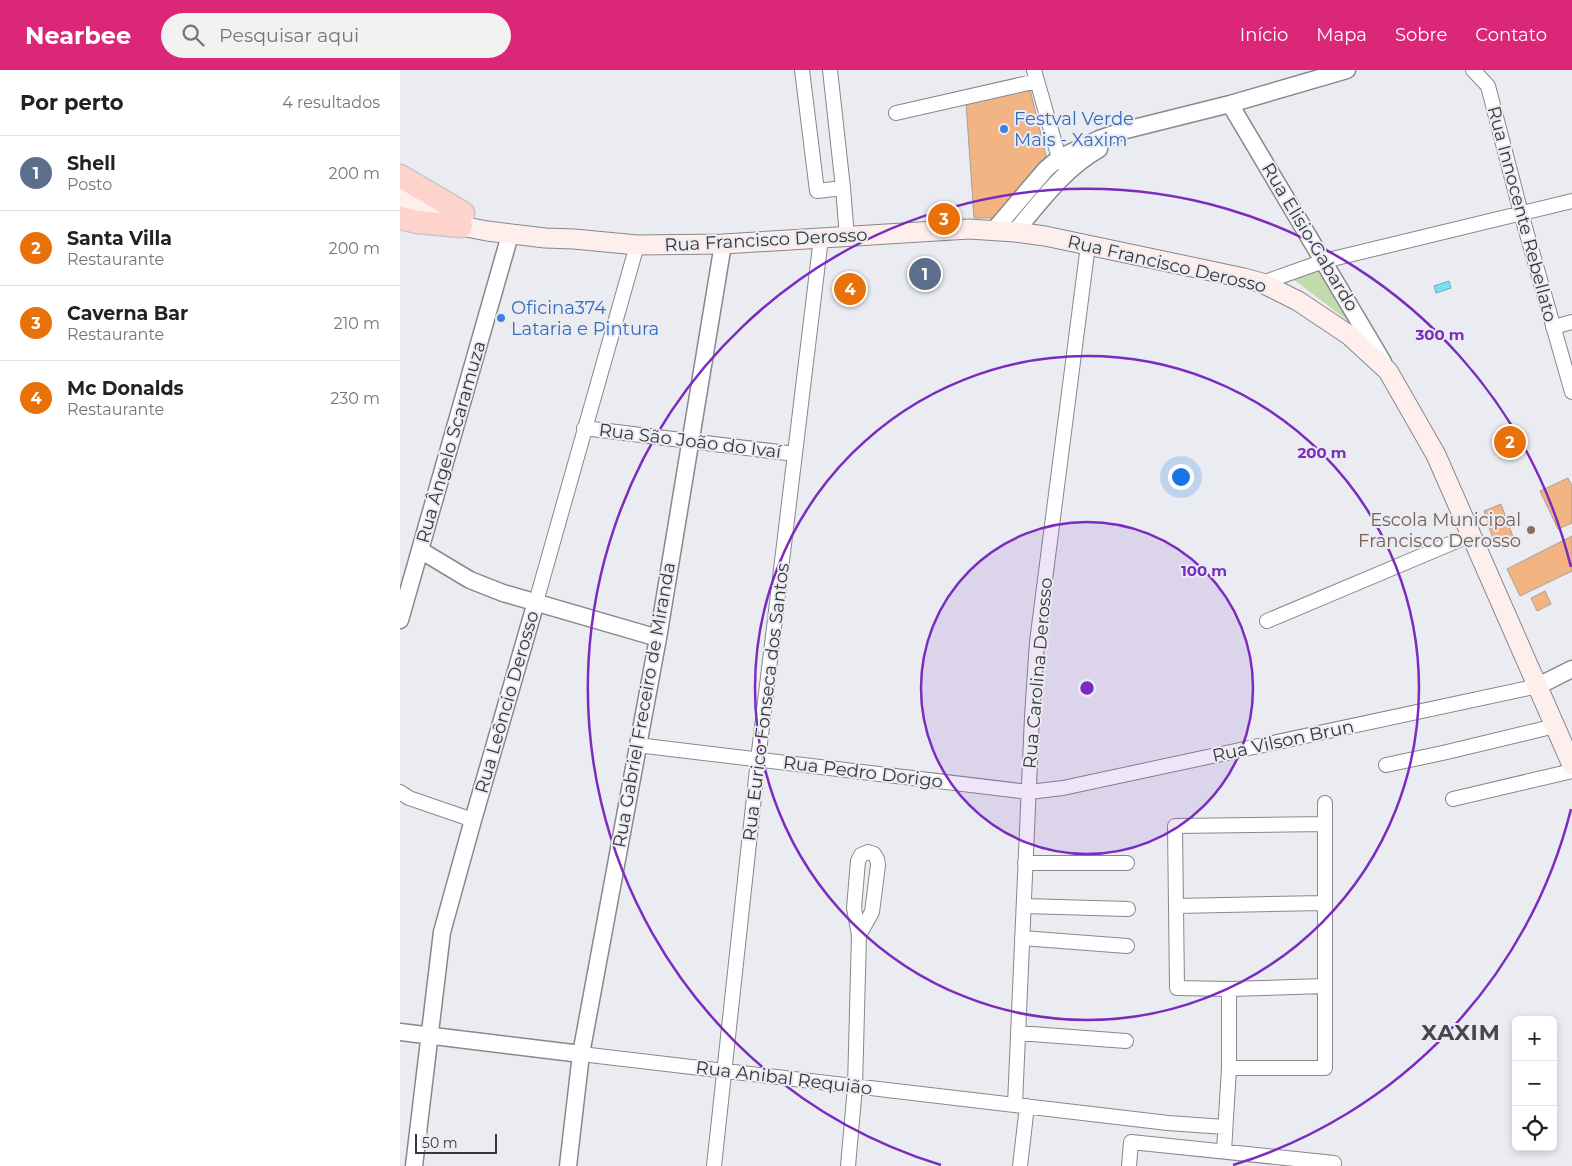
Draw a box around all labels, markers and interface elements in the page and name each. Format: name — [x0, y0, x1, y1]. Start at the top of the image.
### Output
search box — [161, 13, 511, 58]
text: Nearbee — [25, 21, 131, 50]
icon: search — [179, 21, 207, 49]
text: Pesquisar aqui — [219, 24, 359, 47]
text: Início — [1240, 24, 1288, 46]
text: Mapa — [1316, 24, 1367, 46]
text: Sobre — [1395, 24, 1447, 46]
text: Contato — [1475, 24, 1547, 46]
text: Por perto — [20, 90, 124, 115]
text: 4 resultados — [282, 93, 380, 112]
street label: Rua Innocente Rebellato — [1483, 104, 1561, 324]
place label: Festval Verde Mais - Xaxim — [1014, 108, 1134, 151]
marker: Festval Verde Mais - Xaxim — [998, 123, 1010, 135]
text: Shell — [67, 152, 116, 175]
street label: Rua Elisio Gabardo — [1257, 159, 1363, 315]
text: 1 — [33, 164, 39, 183]
text: 200 m — [329, 164, 380, 183]
text: Posto — [67, 175, 112, 194]
pin: 3 — [928, 200, 960, 238]
street label: Rua Francisco Derosso — [664, 224, 868, 256]
text: Santa Villa — [67, 227, 172, 250]
street label: Rua Francisco Derosso — [1065, 230, 1269, 298]
text: 2 — [31, 239, 41, 258]
text: 200 m — [329, 239, 380, 258]
text: Restaurante — [67, 250, 164, 269]
pin: 1 — [909, 255, 941, 293]
pin: 4 — [834, 270, 866, 308]
place label: Oficina374 Lataria e Pintura — [511, 297, 659, 340]
text: Caverna Bar — [67, 302, 188, 325]
marker: Oficina374 Lataria e Pintura — [495, 312, 507, 324]
text: 3 — [31, 314, 41, 333]
text: 210 m — [333, 314, 380, 333]
text: Restaurante — [67, 325, 164, 344]
text: 300 m — [1414, 325, 1465, 344]
street label: Rua Ângelo Scaramuza — [412, 338, 490, 546]
text: Mc Donalds — [67, 377, 184, 400]
text: 4 — [30, 389, 42, 408]
text: 230 m — [330, 389, 380, 408]
text: Restaurante — [67, 400, 164, 419]
street label: Rua São João do Ivaí — [598, 419, 784, 463]
pin: 2 — [1494, 423, 1526, 461]
text: 200 m — [1297, 443, 1347, 462]
your location — [1168, 464, 1194, 490]
place label: Escola Municipal Francisco Derosso — [1358, 509, 1521, 552]
marker: Escola Municipal Francisco Derosso — [1525, 524, 1537, 536]
street label: Rua Gabriel Freceiro de Miranda — [608, 561, 680, 849]
text: 100 m — [1181, 561, 1227, 580]
street label: Rua Eurico Fonseca dos Santos — [738, 562, 794, 842]
street label: Rua Carolina Derosso — [1019, 576, 1057, 770]
street label: Rua Leôncio Derosso — [470, 608, 544, 796]
centre of rings — [1078, 679, 1096, 697]
street label: Rua Vilson Brun — [1210, 715, 1356, 767]
street label: Rua Pedro Dorigo — [782, 751, 944, 793]
map controls — [1512, 1016, 1557, 1151]
button: + — [1512, 1016, 1557, 1061]
district label: XAXIM — [1421, 1019, 1501, 1046]
street label: Rua Anibal Requião — [695, 1056, 873, 1100]
button: − — [1512, 1061, 1557, 1106]
button: locate — [1512, 1106, 1557, 1151]
scale bar — [415, 1131, 498, 1154]
text: 50 m — [422, 1134, 458, 1152]

